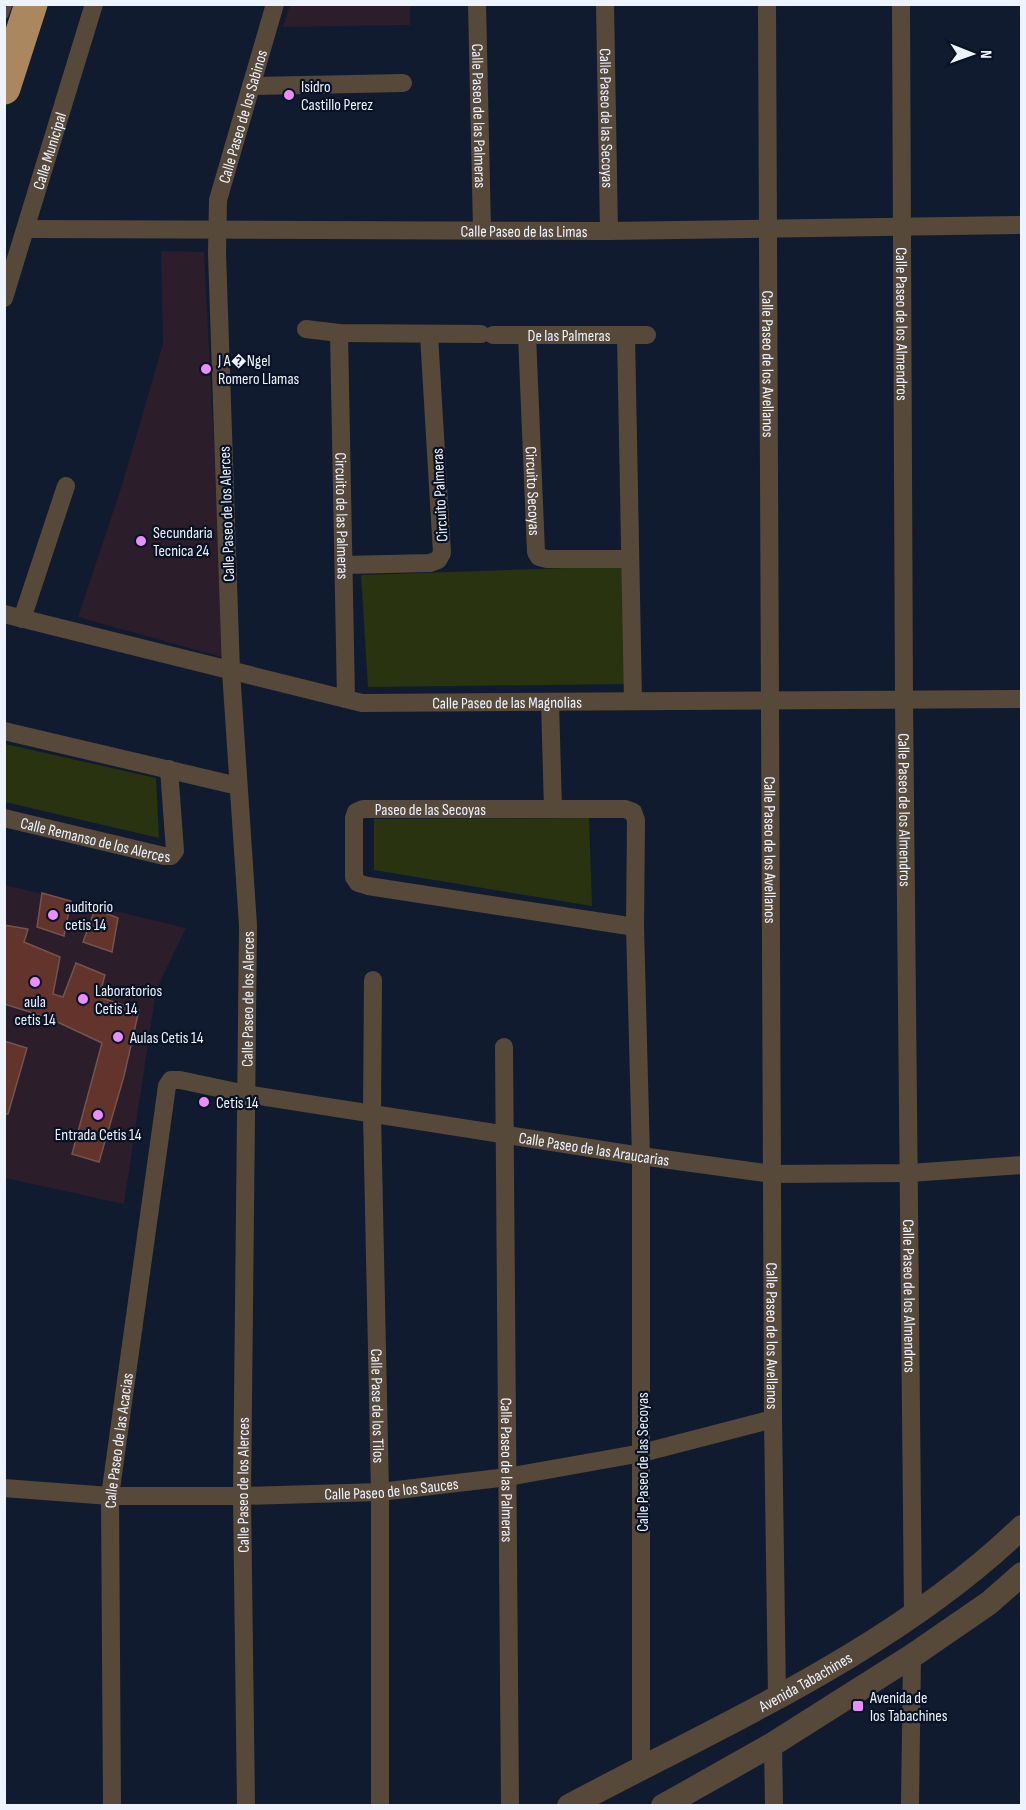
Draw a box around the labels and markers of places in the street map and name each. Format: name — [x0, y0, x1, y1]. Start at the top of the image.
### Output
place label: Isidro Castillo Perez — [301, 78, 373, 115]
marker: Isidro Castillo Perez — [282, 88, 296, 102]
place label: J A�Ngel Romero Llamas — [217, 352, 300, 389]
marker: J A�Ngel Romero Llamas — [199, 362, 213, 376]
place label: Secundaria Tecnica 24 — [153, 524, 213, 561]
marker: Secundaria Tecnica 24 — [134, 534, 148, 548]
place label: auditorio cetis 14 — [65, 898, 113, 935]
marker: auditorio cetis 14 — [46, 908, 60, 922]
marker: aula cetis 14 — [28, 975, 42, 989]
place label: Laboratorios Cetis 14 — [95, 982, 162, 1019]
marker: Laboratorios Cetis 14 — [76, 992, 90, 1006]
place label: aula cetis 14 — [14, 993, 56, 1030]
place label: Aulas Cetis 14 — [129, 1029, 204, 1048]
marker: Aulas Cetis 14 — [111, 1030, 125, 1044]
place label: Cetis 14 — [216, 1094, 259, 1113]
marker: Cetis 14 — [197, 1095, 211, 1109]
marker: Entrada Cetis 14 — [91, 1108, 105, 1122]
place label: Entrada Cetis 14 — [55, 1126, 142, 1145]
place label: Avenida de los Tabachines — [869, 1689, 948, 1726]
marker: Avenida de los Tabachines — [851, 1699, 865, 1713]

